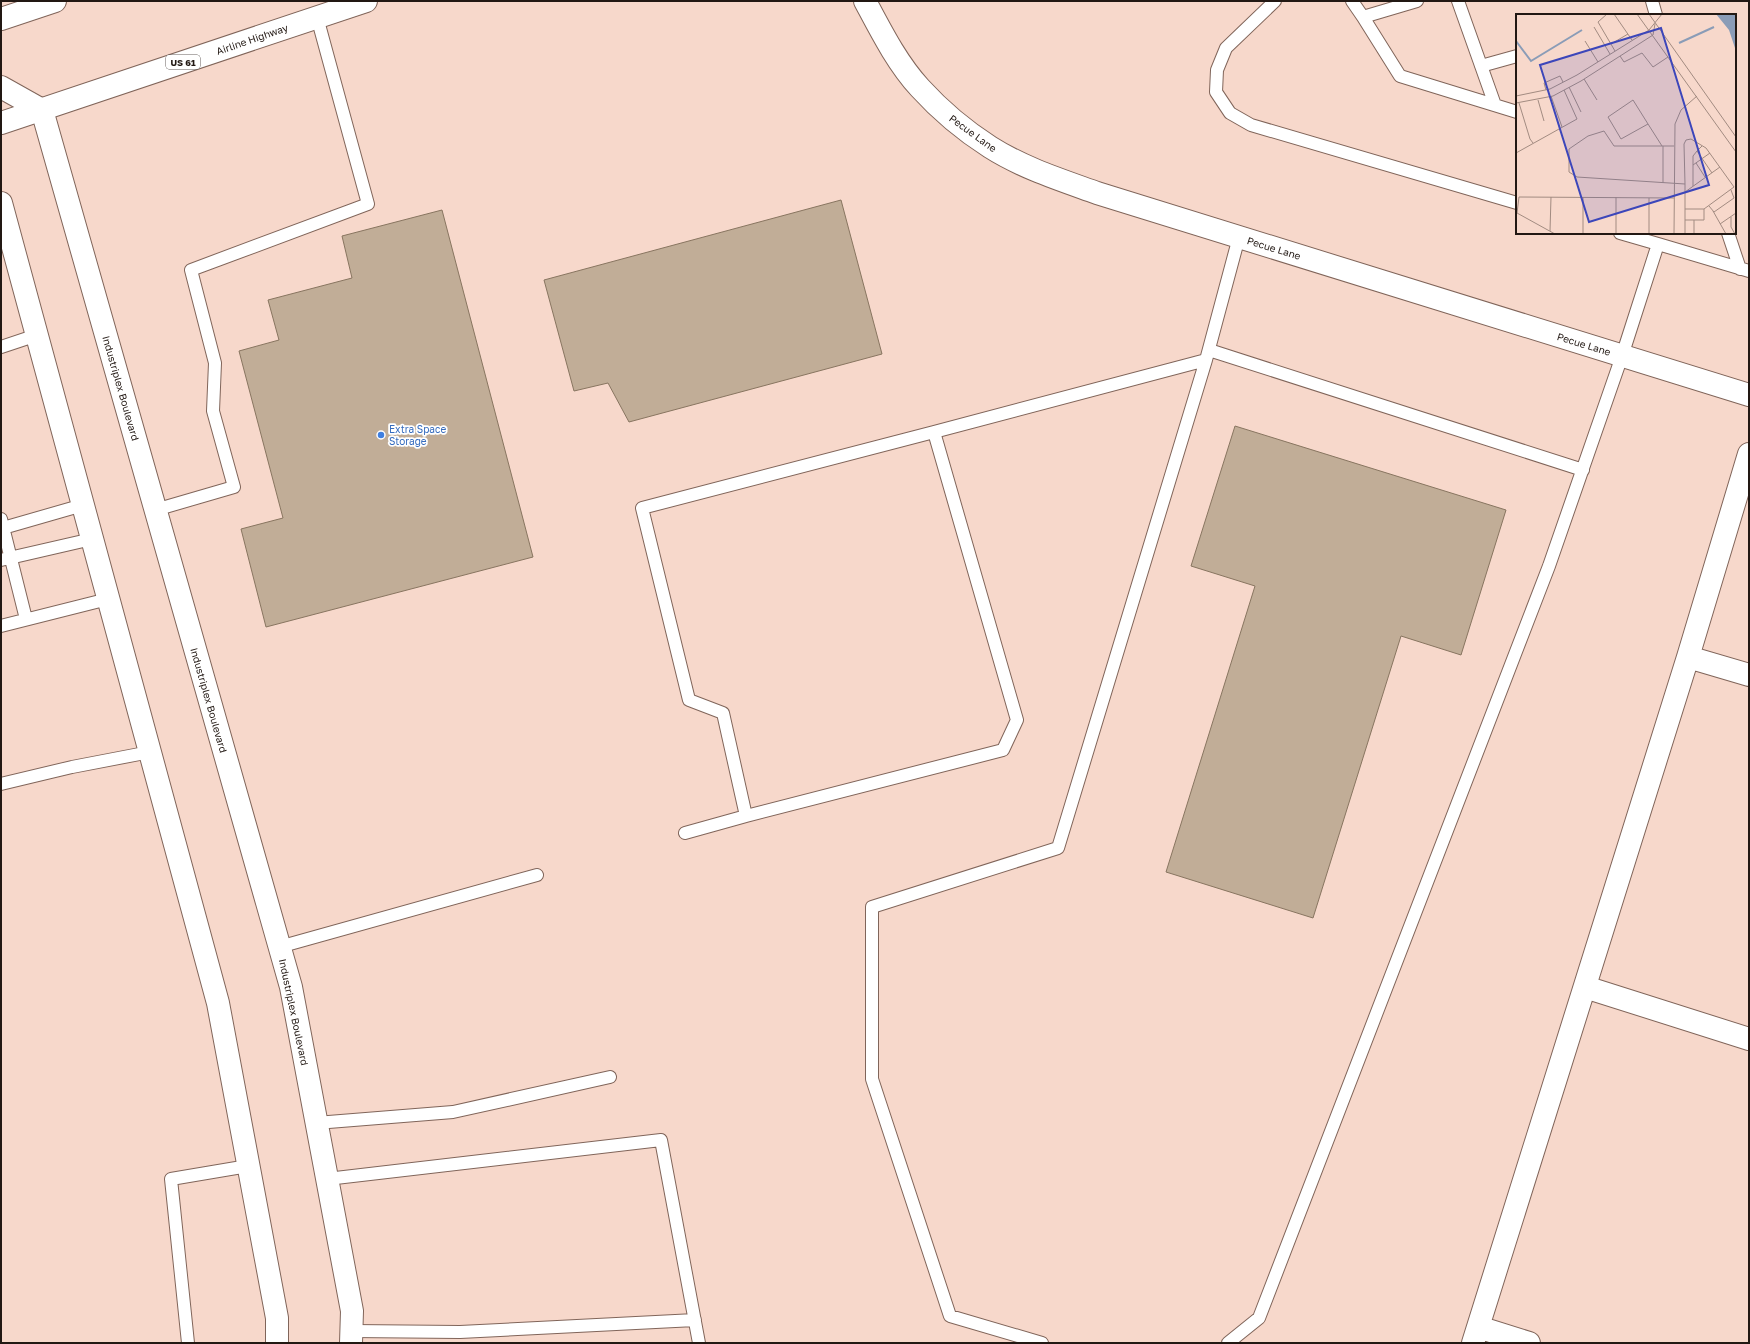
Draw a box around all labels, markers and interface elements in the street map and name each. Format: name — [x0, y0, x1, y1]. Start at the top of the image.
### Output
inset map — [1516, 14, 1736, 234]
street label: Airline Highway — [215, 21, 290, 57]
road number: US 61 — [166, 55, 200, 69]
street label: Pecue Lane — [947, 112, 999, 154]
street label: Pecue Lane — [1246, 234, 1302, 262]
street label: Pecue Lane — [1556, 330, 1612, 358]
street label: Industriplex Boulevard — [100, 334, 142, 442]
place label: Extra Space Storage — [389, 423, 446, 447]
marker: Extra Space Storage — [376, 430, 386, 440]
street label: Industriplex Boulevard — [188, 646, 230, 754]
street label: Industriplex Boulevard — [277, 958, 311, 1066]

